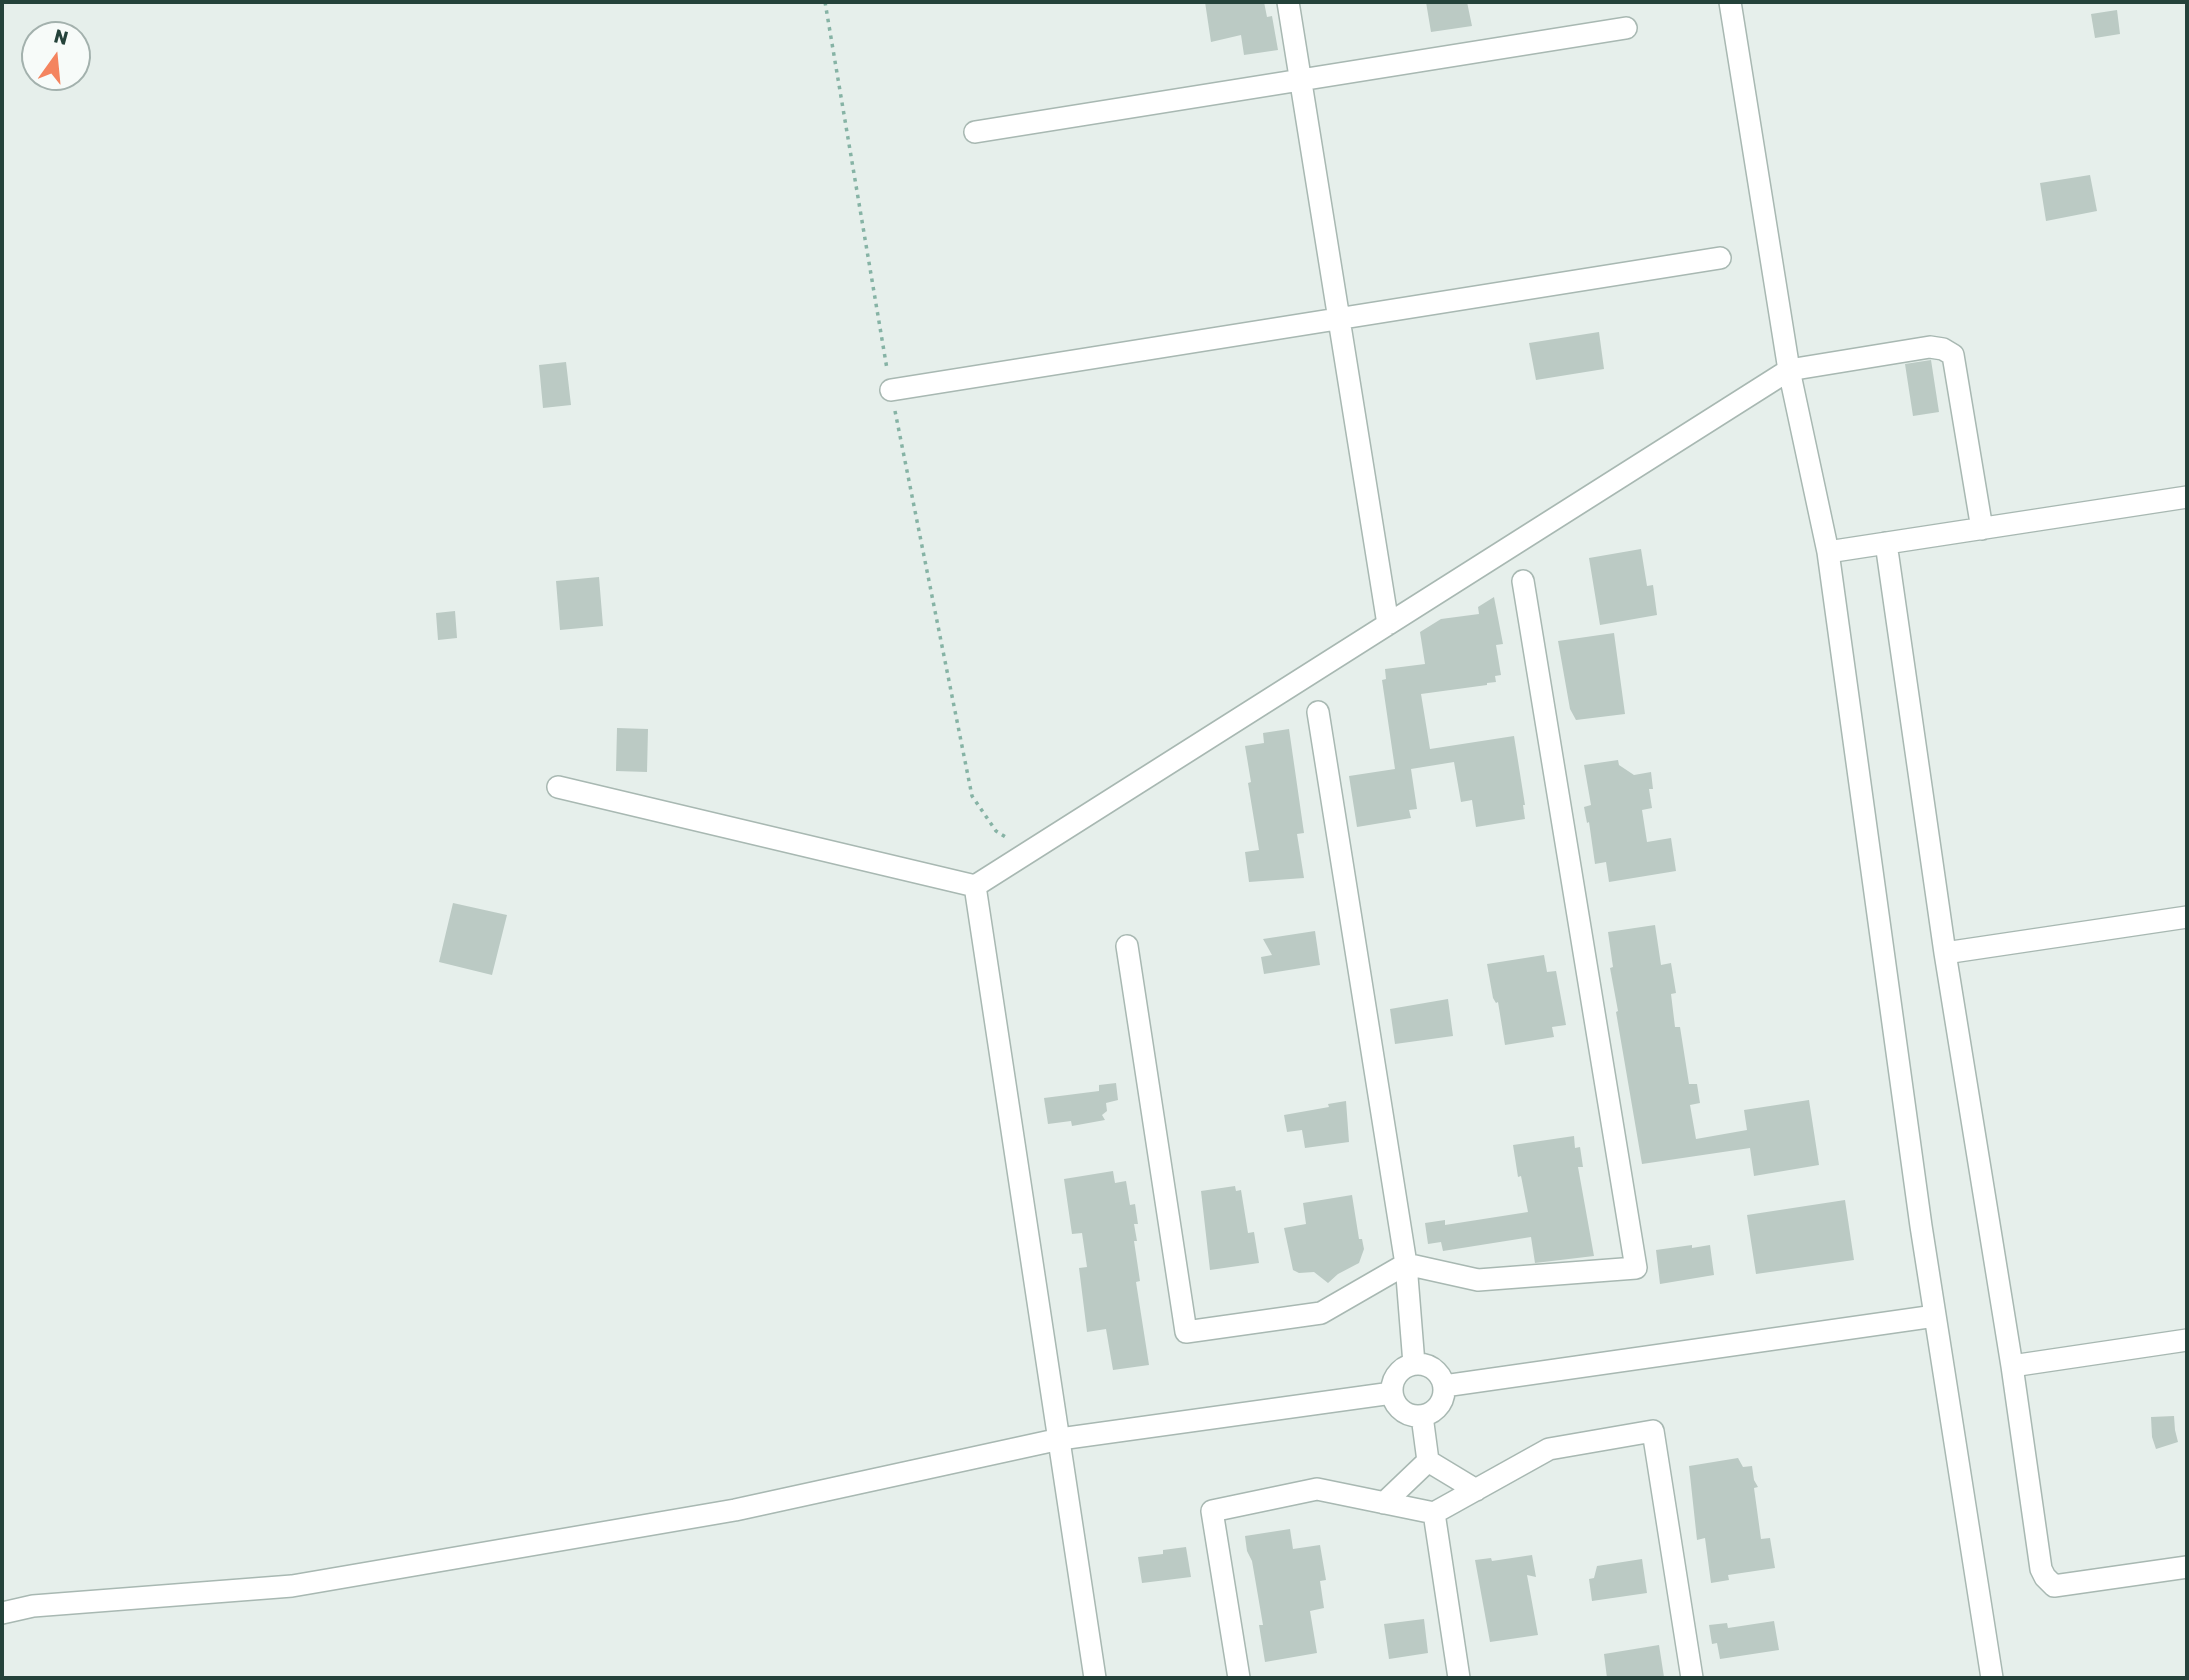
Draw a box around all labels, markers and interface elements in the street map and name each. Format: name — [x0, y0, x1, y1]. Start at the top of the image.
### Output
north arrow — [21, 21, 91, 91]
text: N — [51, 24, 71, 50]

